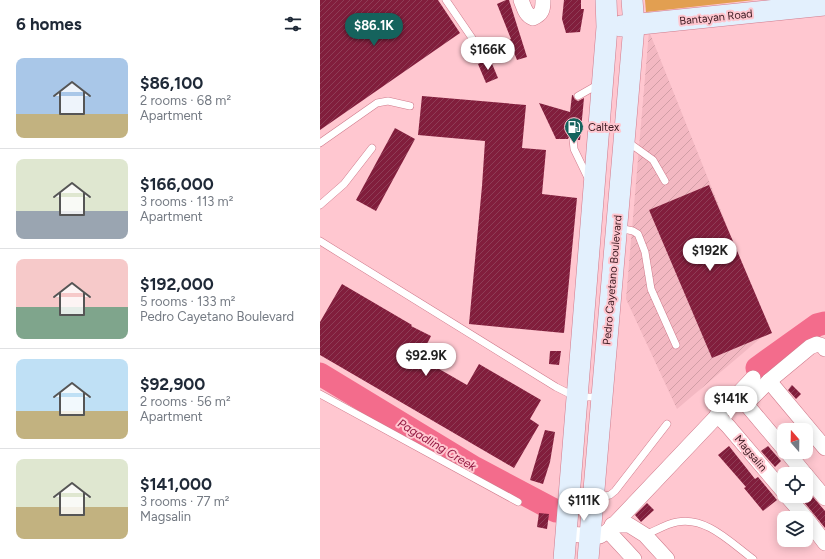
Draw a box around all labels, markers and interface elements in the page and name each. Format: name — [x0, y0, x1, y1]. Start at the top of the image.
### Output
street label: Bantayan Road — [679, 7, 753, 28]
icon: filters — [282, 13, 304, 35]
pin: $86.1K — [341, 13, 407, 47]
text: 6 homes — [16, 14, 82, 34]
text: $86.1K — [354, 18, 394, 33]
pin: $166K — [460, 37, 516, 71]
text: $166K — [470, 42, 506, 57]
text: $86,100 — [140, 73, 203, 93]
icon: home — [48, 74, 96, 122]
text: 2 rooms · 68 m² — [140, 93, 231, 108]
text: Apartment — [140, 108, 203, 123]
fuel station icon: Caltex — [563, 116, 585, 144]
place label: Caltex — [588, 121, 620, 134]
text: $166,000 — [140, 174, 214, 194]
icon: home — [48, 175, 96, 223]
text: 3 rooms · 113 m² — [140, 194, 233, 209]
text: Apartment — [140, 209, 203, 224]
street label: Pedro Cayetano Boulevard — [600, 214, 625, 346]
pin: $192K — [682, 238, 738, 272]
text: $192K — [692, 243, 728, 258]
text: $192,000 — [140, 274, 214, 294]
icon: home — [48, 275, 96, 323]
text: 5 rooms · 133 m² — [140, 294, 236, 309]
text: Pedro Cayetano Boulevard — [140, 309, 294, 324]
pin: $92.9K — [393, 343, 459, 377]
text: $92.9K — [405, 348, 447, 363]
text: $92,900 — [140, 374, 205, 394]
icon: home — [48, 375, 96, 423]
pin: $141K — [703, 386, 759, 420]
text: $141K — [713, 391, 749, 406]
text: 2 rooms · 56 m² — [140, 394, 231, 409]
text: Apartment — [140, 409, 203, 424]
water label: Pagadling Creek — [395, 416, 480, 474]
north arrow — [777, 423, 813, 459]
map controls — [777, 423, 813, 547]
street label: Magsalin — [732, 433, 769, 474]
button: locate — [777, 467, 813, 503]
text: $141,000 — [140, 474, 212, 494]
icon: home — [48, 475, 96, 523]
pin: $111K — [556, 488, 612, 522]
text: $111K — [568, 493, 600, 508]
text: 3 rooms · 77 m² — [140, 494, 230, 509]
text: Magsalin — [140, 509, 191, 524]
button: layers — [777, 511, 813, 547]

